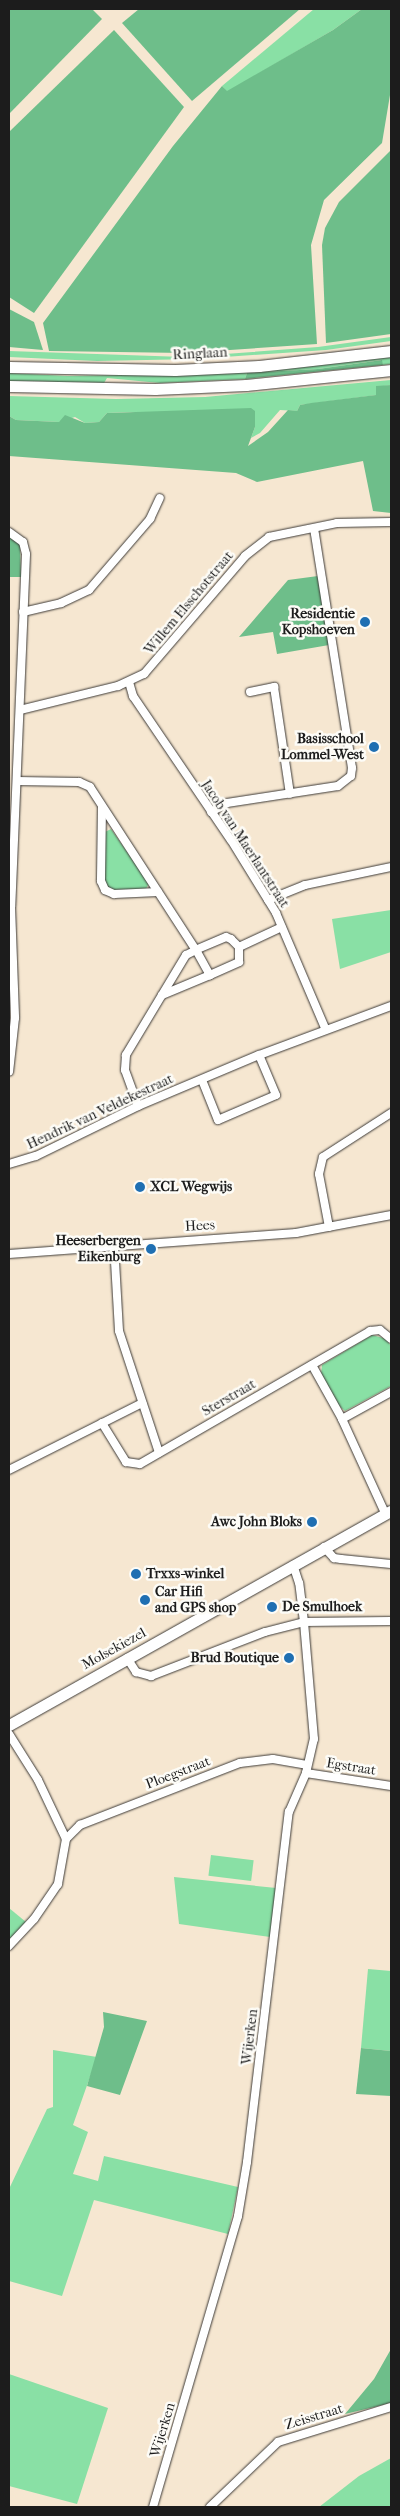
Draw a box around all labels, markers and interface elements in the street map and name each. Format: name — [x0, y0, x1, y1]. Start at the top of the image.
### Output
street label: Ringlaan — [172, 344, 228, 364]
street label: Willem Elsschotstraat — [141, 548, 237, 658]
place label: Residentie Kopshoeven — [282, 606, 355, 638]
marker: Residentie Kopshoeven — [359, 616, 371, 628]
place label: Basisschool Lommel-West — [281, 731, 364, 764]
marker: Basisschool Lommel-West — [368, 741, 380, 753]
street label: Jacob van Maerlantstraat — [197, 777, 293, 911]
street label: Hendrik van Veldekestraat — [24, 1071, 176, 1153]
place label: XCL Wegwijs — [150, 1179, 232, 1195]
marker: XCL Wegwijs — [134, 1181, 146, 1193]
street label: Hees — [185, 1217, 215, 1235]
place label: Heeserbergen Eikenburg — [56, 1233, 141, 1266]
marker: Heeserbergen Eikenburg — [145, 1243, 157, 1255]
street label: Sterstraat — [199, 1376, 259, 1420]
place label: Awc John Bloks — [211, 1514, 302, 1530]
marker: Awc John Bloks — [306, 1516, 318, 1528]
place label: Trxxs-winkel — [146, 1566, 224, 1582]
marker: Trxxs-winkel — [130, 1568, 142, 1580]
place label: Car Hifi and GPS shop — [155, 1584, 236, 1616]
marker: Car Hifi and GPS shop — [139, 1594, 151, 1606]
place label: De Smulhoek — [282, 1599, 362, 1615]
marker: De Smulhoek — [266, 1601, 278, 1613]
street label: Molsekiezel — [79, 1625, 149, 1673]
place label: Brud Boutique — [190, 1650, 279, 1666]
marker: Brud Boutique — [283, 1652, 295, 1664]
street label: Ploegstraat — [143, 1753, 213, 1793]
street label: Egstraat — [325, 1755, 377, 1779]
street label: Wijerken — [238, 2008, 262, 2066]
street label: Zeisstraat — [283, 2400, 345, 2434]
street label: Wijerken — [147, 2401, 179, 2459]

